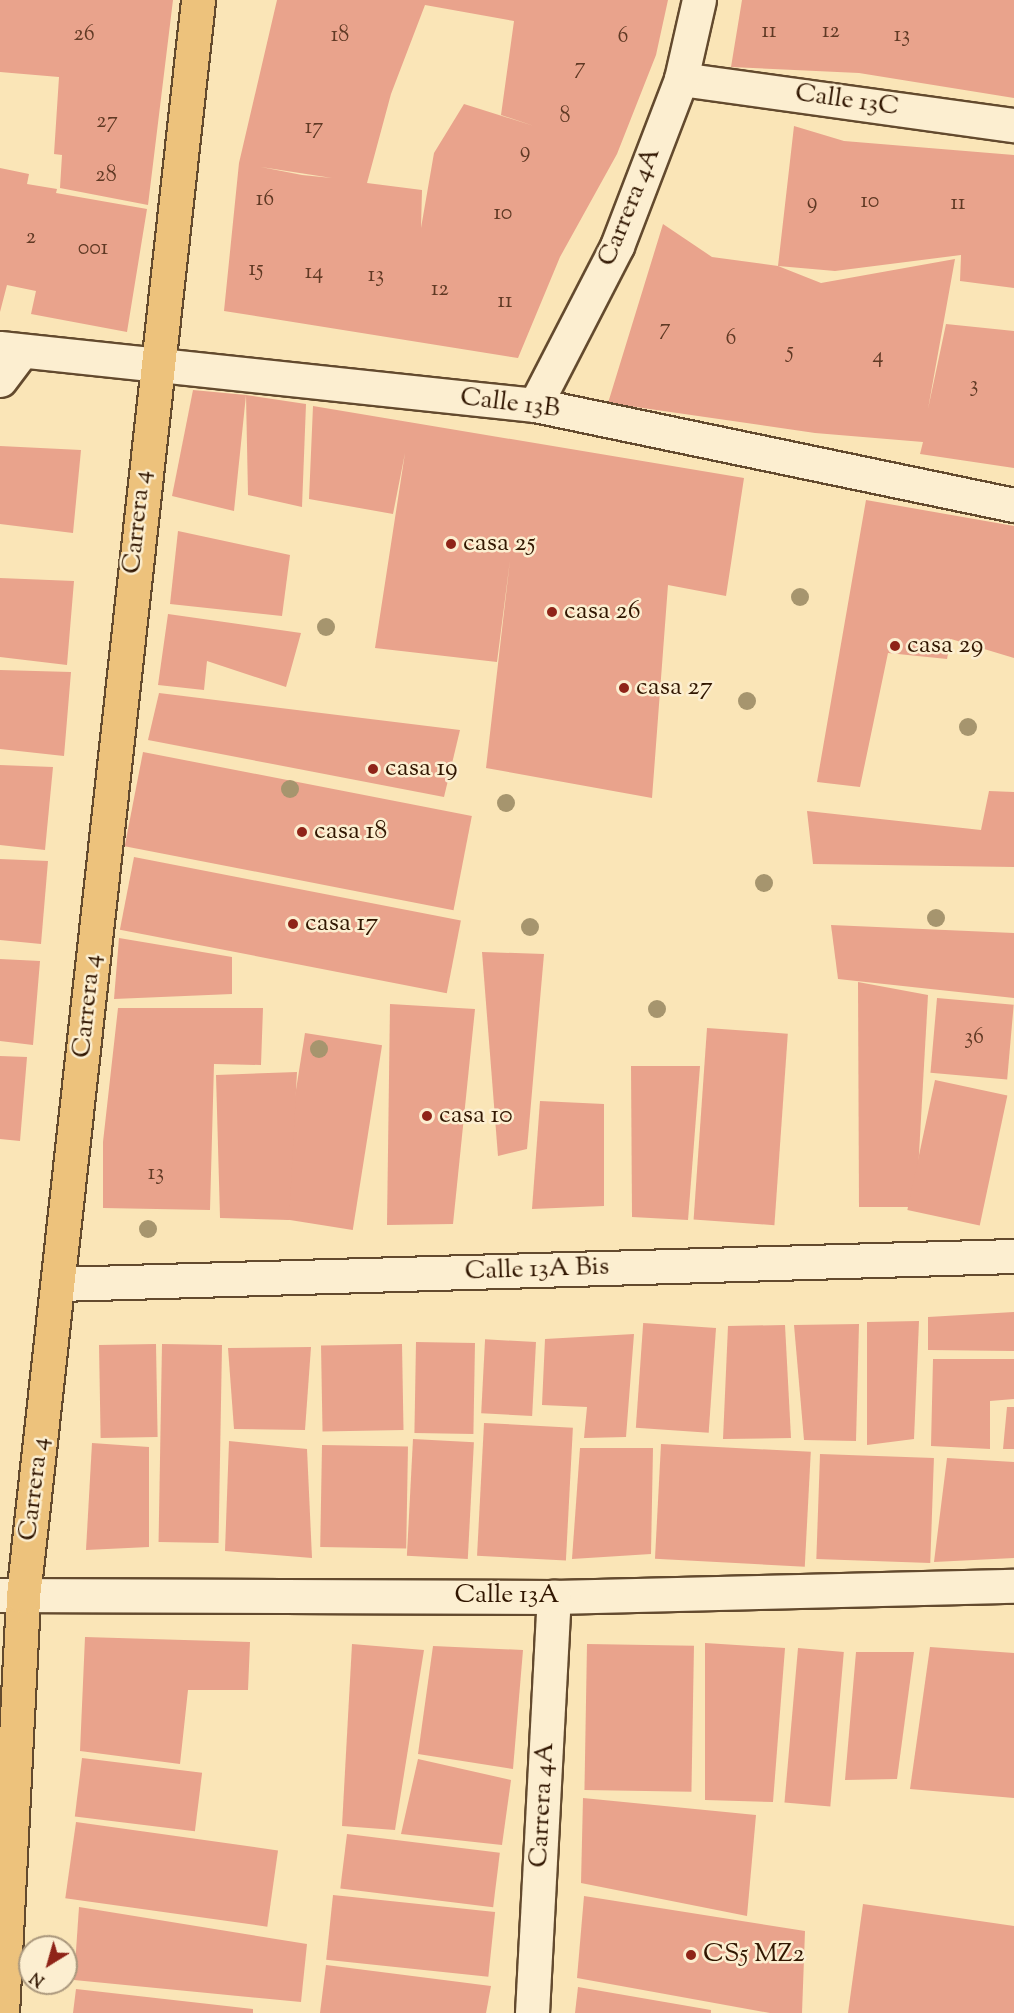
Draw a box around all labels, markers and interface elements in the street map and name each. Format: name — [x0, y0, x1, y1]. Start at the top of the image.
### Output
house number: 11 — [762, 20, 776, 46]
house number: 12 — [822, 20, 840, 46]
house number: 26 — [73, 23, 95, 49]
house number: 18 — [331, 24, 349, 50]
house number: 13 — [894, 24, 910, 50]
house number: 6 — [618, 25, 628, 51]
house number: 7 — [574, 56, 586, 82]
street label: Calle 13C — [793, 78, 901, 124]
house number: 8 — [560, 105, 570, 131]
house number: 27 — [96, 110, 118, 136]
house number: 17 — [305, 116, 323, 142]
house number: 9 — [520, 140, 530, 166]
street label: Carrera 4A — [592, 143, 668, 271]
house number: 28 — [95, 164, 117, 190]
house number: 16 — [256, 188, 274, 214]
house number: 10 — [861, 190, 879, 216]
house number: 9 — [807, 191, 817, 217]
house number: 11 — [951, 192, 965, 218]
house number: 10 — [494, 202, 512, 228]
house number: 2 — [26, 226, 36, 252]
house number: 001 — [78, 237, 108, 263]
house number: 15 — [248, 258, 264, 284]
house number: 14 — [305, 261, 323, 287]
house number: 13 — [368, 264, 384, 290]
house number: 12 — [431, 278, 449, 304]
house number: 11 — [498, 290, 512, 316]
house number: 7 — [659, 317, 671, 343]
house number: 6 — [726, 327, 736, 353]
house number: 5 — [786, 340, 794, 366]
house number: 4 — [872, 345, 884, 371]
house number: 3 — [970, 374, 978, 400]
street label: Calle 13B — [458, 382, 562, 426]
street label: Carrera 4 — [117, 469, 159, 575]
place label: casa 25 — [463, 528, 536, 560]
marker: casa 25 — [444, 537, 458, 551]
place label: casa 26 — [564, 596, 641, 628]
marker: casa 26 — [545, 605, 559, 619]
place label: casa 29 — [907, 630, 983, 662]
marker: casa 29 — [888, 639, 902, 653]
place label: casa 27 — [636, 672, 713, 704]
marker: casa 27 — [617, 681, 631, 695]
place label: casa 19 — [385, 753, 458, 785]
marker: casa 19 — [366, 762, 380, 776]
place label: casa 18 — [314, 816, 387, 848]
marker: casa 18 — [295, 825, 309, 839]
place label: casa 17 — [305, 908, 378, 940]
marker: casa 17 — [286, 917, 300, 931]
street label: Carrera 4 — [67, 953, 109, 1059]
house number: 36 — [964, 1026, 984, 1052]
place label: casa 10 — [439, 1100, 513, 1132]
marker: casa 10 — [420, 1109, 434, 1123]
house number: 13 — [148, 1162, 164, 1188]
street label: Calle 13A Bis — [464, 1252, 610, 1288]
street label: Carrera 4 — [13, 1435, 57, 1543]
street label: Calle 13A — [455, 1580, 559, 1612]
street label: Carrera 4A — [524, 1742, 562, 1868]
north arrow — [18, 1935, 78, 1995]
place label: CS5 MZ2 — [703, 1939, 805, 1971]
marker: CS5 MZ2 — [684, 1948, 698, 1962]
text: N — [26, 1965, 50, 1991]

